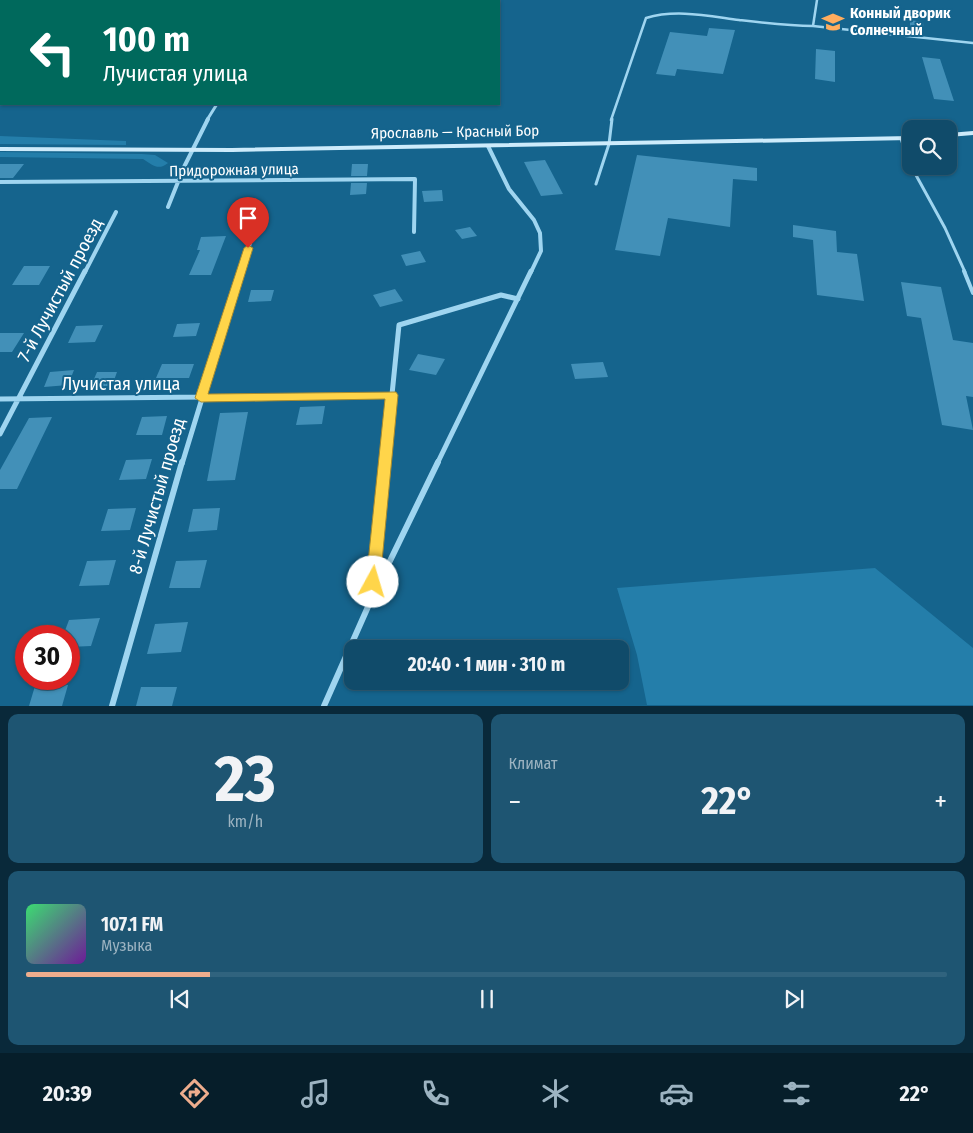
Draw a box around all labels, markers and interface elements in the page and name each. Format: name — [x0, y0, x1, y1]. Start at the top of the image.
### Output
place label: Конный дворик Солнечный — [850, 4, 951, 39]
school or university icon: Конный дворик Солнечный — [820, 9, 846, 35]
text: 100 m — [103, 18, 190, 60]
icon: left — [20, 20, 85, 85]
text: Лучистая улица — [103, 60, 248, 87]
map controls — [902, 120, 957, 175]
button: search — [902, 120, 957, 175]
street label: Ярославль — Красный Бор — [371, 122, 539, 142]
street label: Придорожная улица — [169, 160, 299, 180]
pin — [227, 197, 269, 248]
icon: arrive — [234, 204, 262, 232]
street label: 7-й Лучистый проезд — [13, 214, 107, 366]
street label: Лучистая улица — [62, 373, 180, 395]
street label: 8-й Лучистый проезд — [124, 415, 190, 577]
position arrow — [346, 555, 398, 607]
speed limit sign: 30 — [15, 625, 80, 690]
text: 20:40 · 1 мин · 310 m — [408, 653, 565, 676]
text: 23 — [215, 740, 276, 818]
text: Климат — [509, 754, 558, 773]
text: 22° — [701, 778, 754, 824]
text: − — [509, 785, 521, 818]
text: + — [934, 785, 947, 818]
text: km/h — [227, 812, 263, 831]
text: 107.1 FM — [101, 913, 163, 936]
text: Музыка — [101, 936, 152, 955]
icon: previous — [166, 985, 194, 1013]
icon: pause — [473, 985, 501, 1013]
icon: next — [780, 985, 808, 1013]
icon: directions — [177, 1076, 212, 1111]
icon: music — [298, 1076, 333, 1111]
icon: phone — [418, 1076, 453, 1111]
icon: climate — [538, 1076, 573, 1111]
icon: car — [659, 1076, 694, 1111]
icon: filters — [779, 1076, 814, 1111]
text: 20:39 — [43, 1080, 92, 1107]
text: 22° — [900, 1080, 930, 1107]

